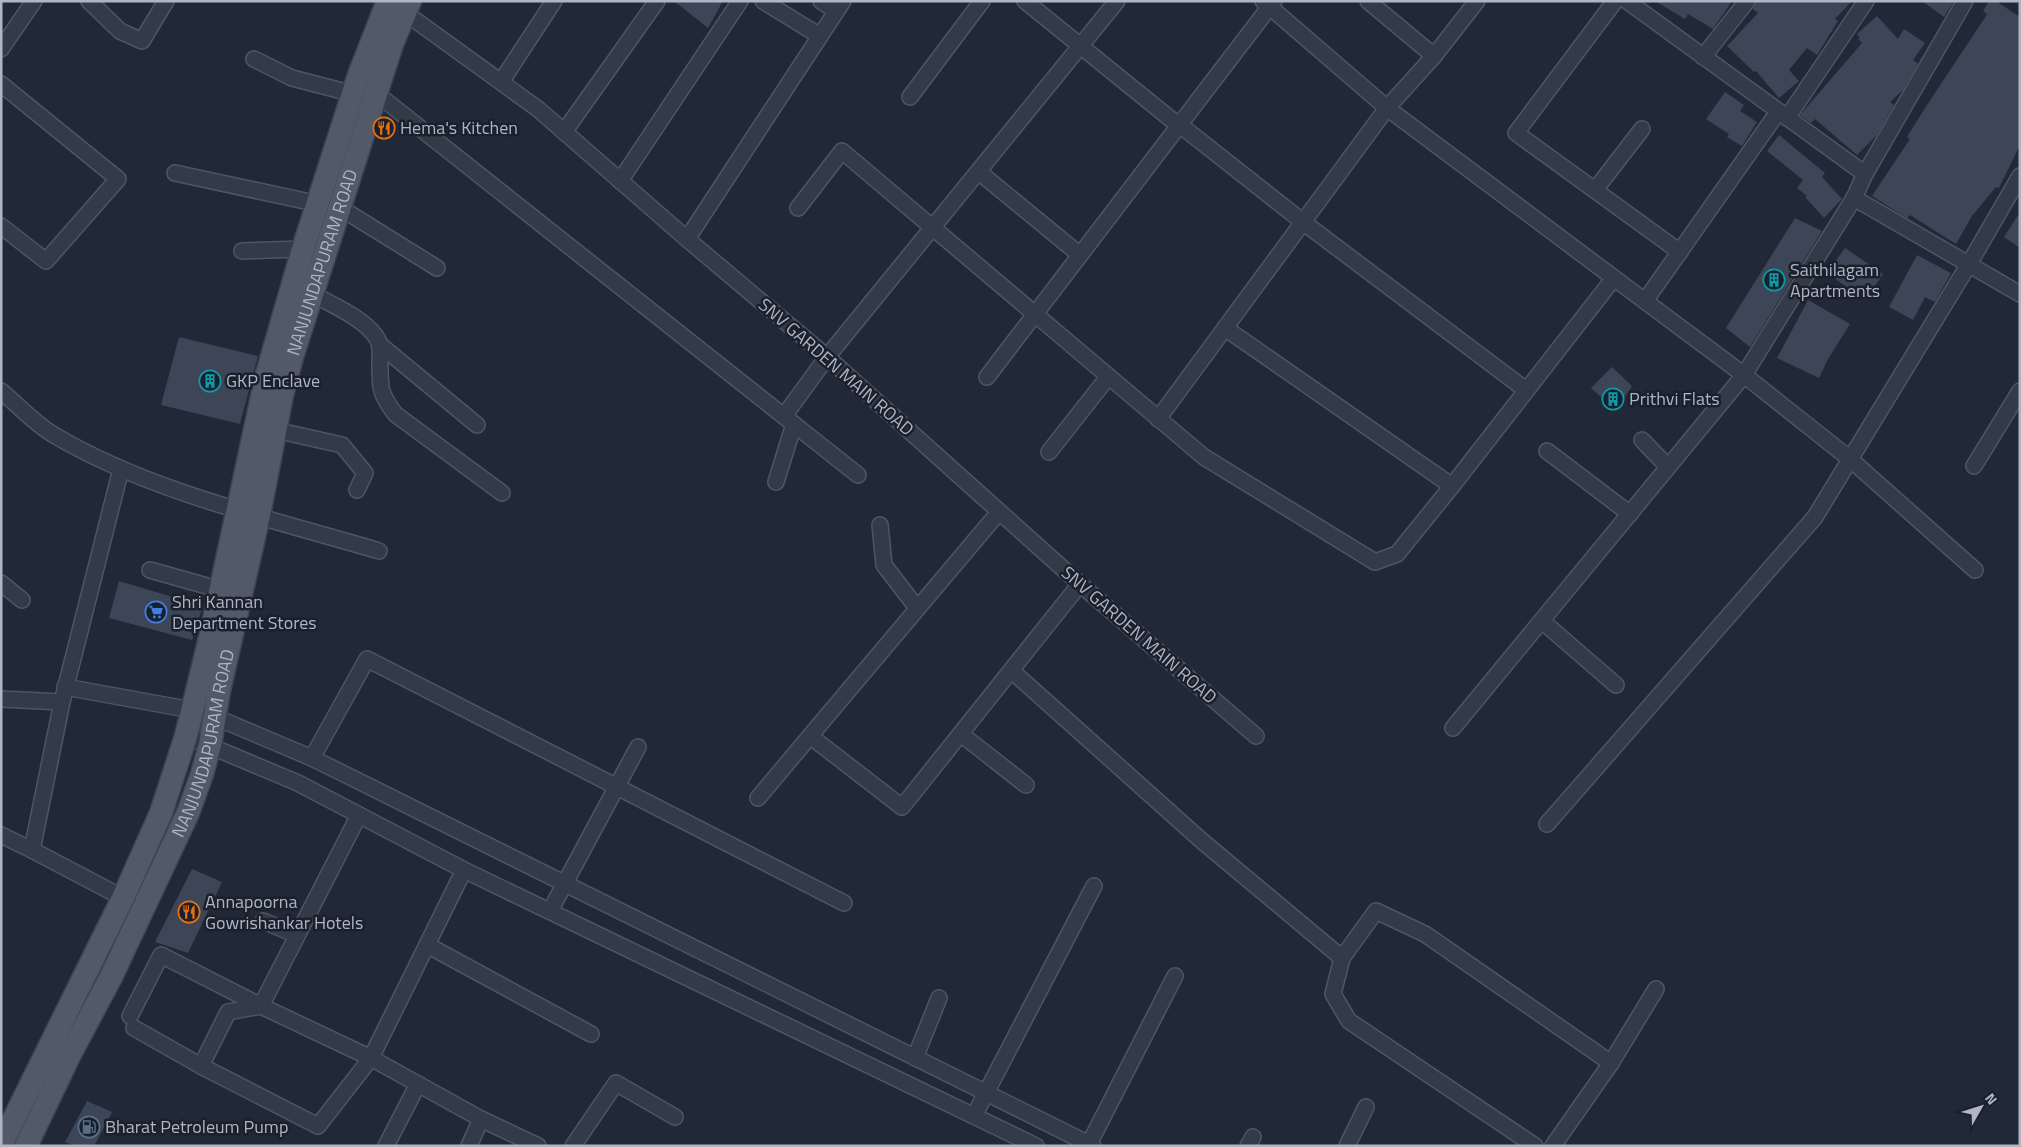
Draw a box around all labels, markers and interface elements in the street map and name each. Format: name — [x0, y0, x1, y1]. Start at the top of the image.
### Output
place label: Hema's Kitchen — [400, 114, 518, 141]
restaurant icon: Hema's Kitchen — [372, 116, 396, 140]
street label: NANJUNDAPURAM ROAD — [279, 166, 364, 359]
place label: Saithilagam Apartments — [1790, 256, 1880, 304]
building icon: Saithilagam Apartments — [1762, 268, 1786, 292]
street label: SNV GARDEN MAIN ROAD — [753, 291, 920, 442]
place label: GKP Enclave — [226, 367, 320, 394]
building icon: GKP Enclave — [198, 369, 222, 393]
place label: Prithvi Flats — [1629, 385, 1720, 412]
building icon: Prithvi Flats — [1601, 387, 1625, 411]
street label: SNV GARDEN MAIN ROAD — [1056, 559, 1223, 710]
place label: Shri Kannan Department Stores — [172, 588, 317, 636]
supermarket icon: Shri Kannan Department Stores — [144, 600, 168, 624]
street label: NANJUNDAPURAM ROAD — [164, 646, 241, 842]
place label: Annapoorna Gowrishankar Hotels — [205, 888, 363, 936]
restaurant icon: Annapoorna Gowrishankar Hotels — [177, 900, 201, 924]
north arrow — [1956, 1082, 2006, 1132]
text: N — [1980, 1088, 2003, 1109]
place label: Bharat Petroleum Pump — [105, 1113, 288, 1140]
fuel station icon: Bharat Petroleum Pump — [77, 1115, 101, 1139]

